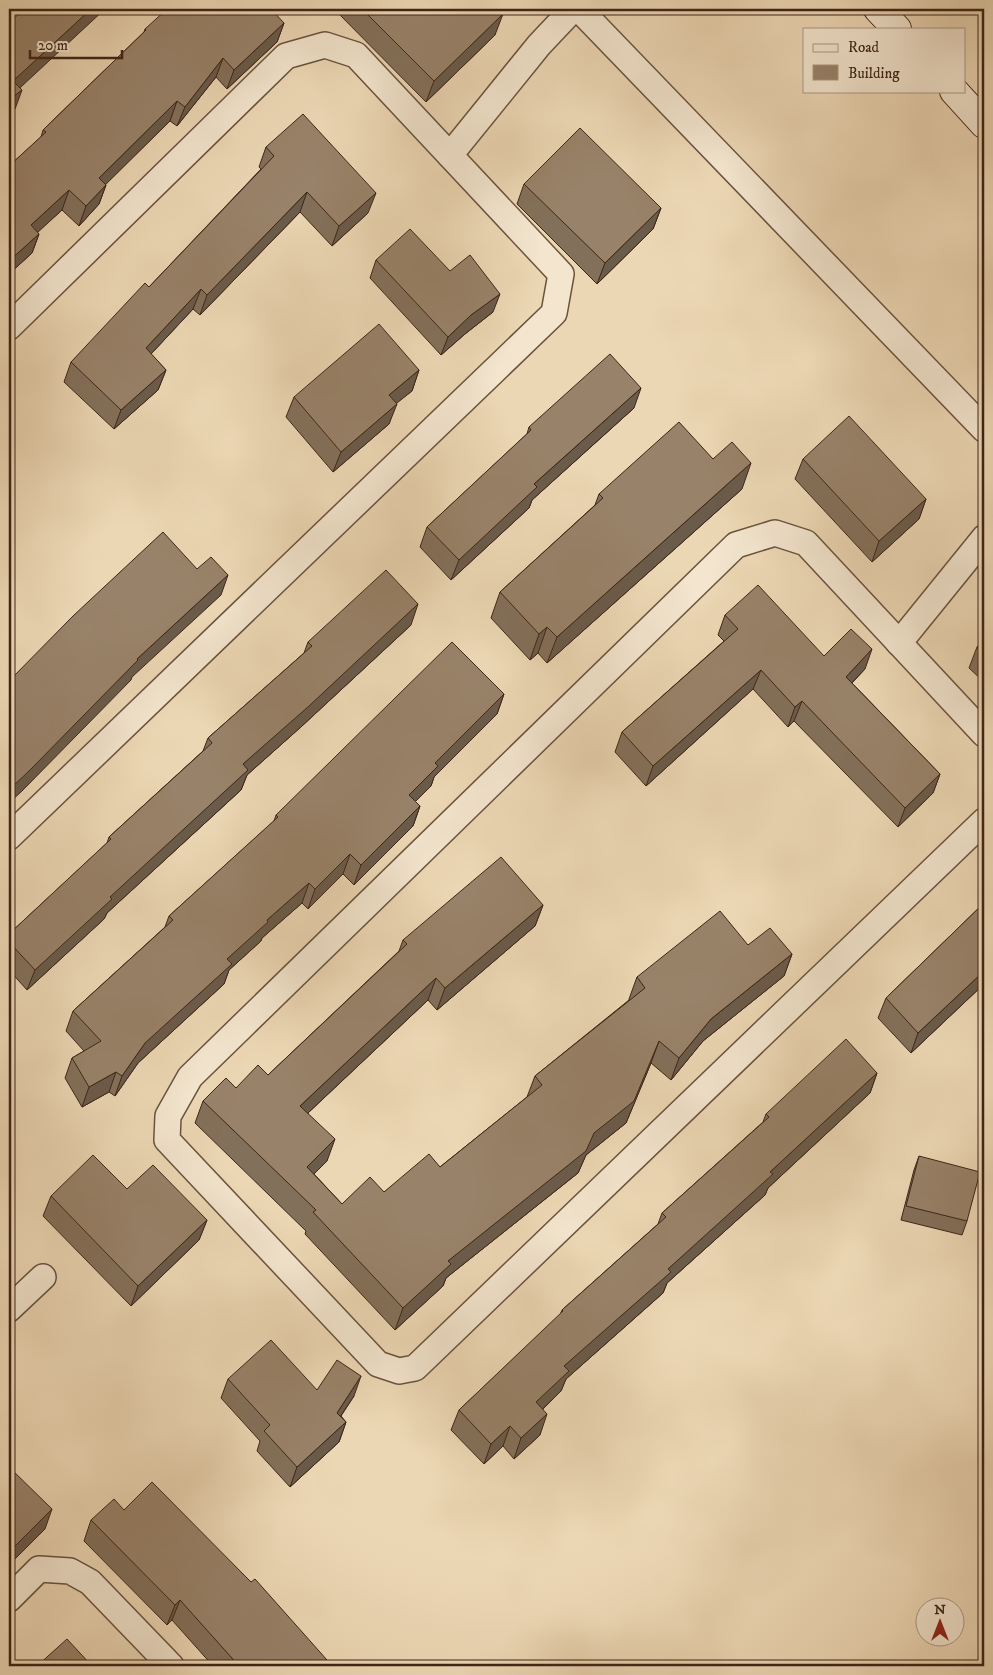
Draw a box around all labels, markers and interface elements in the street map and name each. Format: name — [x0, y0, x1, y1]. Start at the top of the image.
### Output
scale bar — [30, 28, 122, 60]
legend — [803, 28, 966, 92]
text: 20 m — [38, 36, 68, 55]
text: Road — [848, 38, 880, 57]
text: Building — [848, 64, 900, 83]
north arrow — [916, 1598, 966, 1648]
text: N — [934, 1601, 946, 1619]

